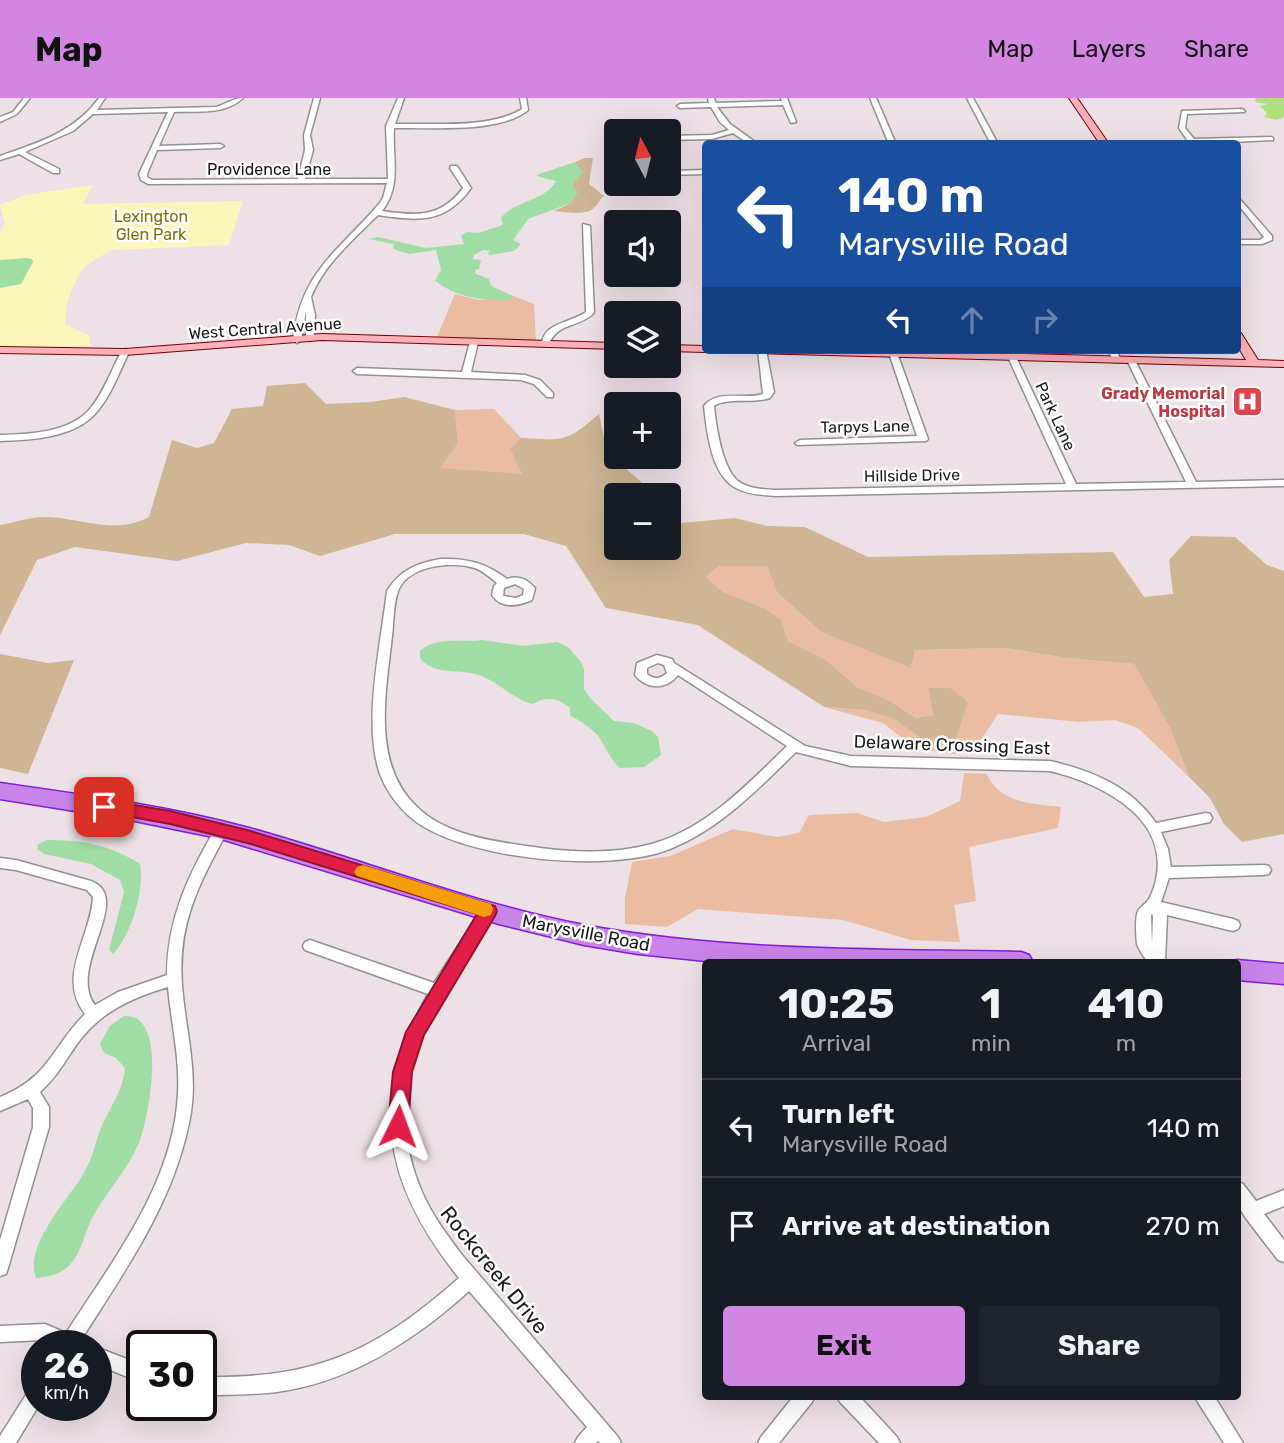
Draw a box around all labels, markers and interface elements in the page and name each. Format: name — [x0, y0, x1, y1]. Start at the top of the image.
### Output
text: Map — [35, 30, 103, 69]
text: Map — [987, 35, 1034, 63]
text: Layers — [1072, 35, 1146, 63]
text: Share — [1184, 35, 1249, 63]
north arrow — [604, 119, 681, 196]
map controls — [604, 119, 681, 560]
street label: Providence Lane — [207, 160, 331, 179]
text: 140 m — [838, 166, 984, 224]
icon: left — [723, 168, 814, 259]
park label: Lexington Glen Park — [114, 207, 188, 244]
button: sound — [604, 210, 681, 287]
text: Marysville Road — [838, 225, 1069, 263]
button: layers — [604, 301, 681, 378]
icon: left — [880, 301, 918, 339]
icon: ahead — [953, 301, 991, 339]
icon: right — [1026, 301, 1064, 339]
street label: West Central Avenue — [188, 314, 342, 343]
street label: Park Lane — [1031, 379, 1080, 454]
place label: Grady Memorial Hospital — [1101, 384, 1225, 421]
hospital icon: Grady Memorial Hospital — [1231, 385, 1265, 419]
button: + — [604, 392, 681, 469]
street label: Tarpys Lane — [820, 416, 910, 437]
street label: Hillside Drive — [864, 465, 960, 486]
button: − — [604, 483, 681, 560]
street label: Delaware Crossing East — [853, 731, 1051, 759]
pin — [74, 777, 134, 837]
icon: arrive — [85, 788, 123, 826]
street label: Marysville Road — [520, 910, 652, 956]
text: 10:25 — [778, 979, 895, 1029]
text: 1 — [981, 979, 1001, 1029]
text: 410 — [1087, 979, 1165, 1029]
text: Arrival — [802, 1029, 871, 1057]
text: min — [971, 1029, 1011, 1057]
text: m — [1116, 1029, 1136, 1057]
position arrow — [361, 1089, 435, 1163]
text: Turn left — [782, 1099, 894, 1130]
icon: left — [723, 1109, 761, 1147]
text: 140 m — [1147, 1113, 1220, 1144]
text: Marysville Road — [782, 1130, 948, 1158]
street label: Rockcreek Drive — [435, 1201, 553, 1338]
icon: arrive — [723, 1207, 761, 1245]
text: Arrive at destination — [782, 1211, 1050, 1242]
text: 270 m — [1145, 1211, 1220, 1242]
button: Exit — [723, 1306, 965, 1386]
button: Share — [979, 1306, 1220, 1386]
speed limit sign: 30 — [126, 1330, 217, 1421]
text: 26 — [44, 1345, 89, 1387]
text: km/h — [44, 1382, 89, 1404]

